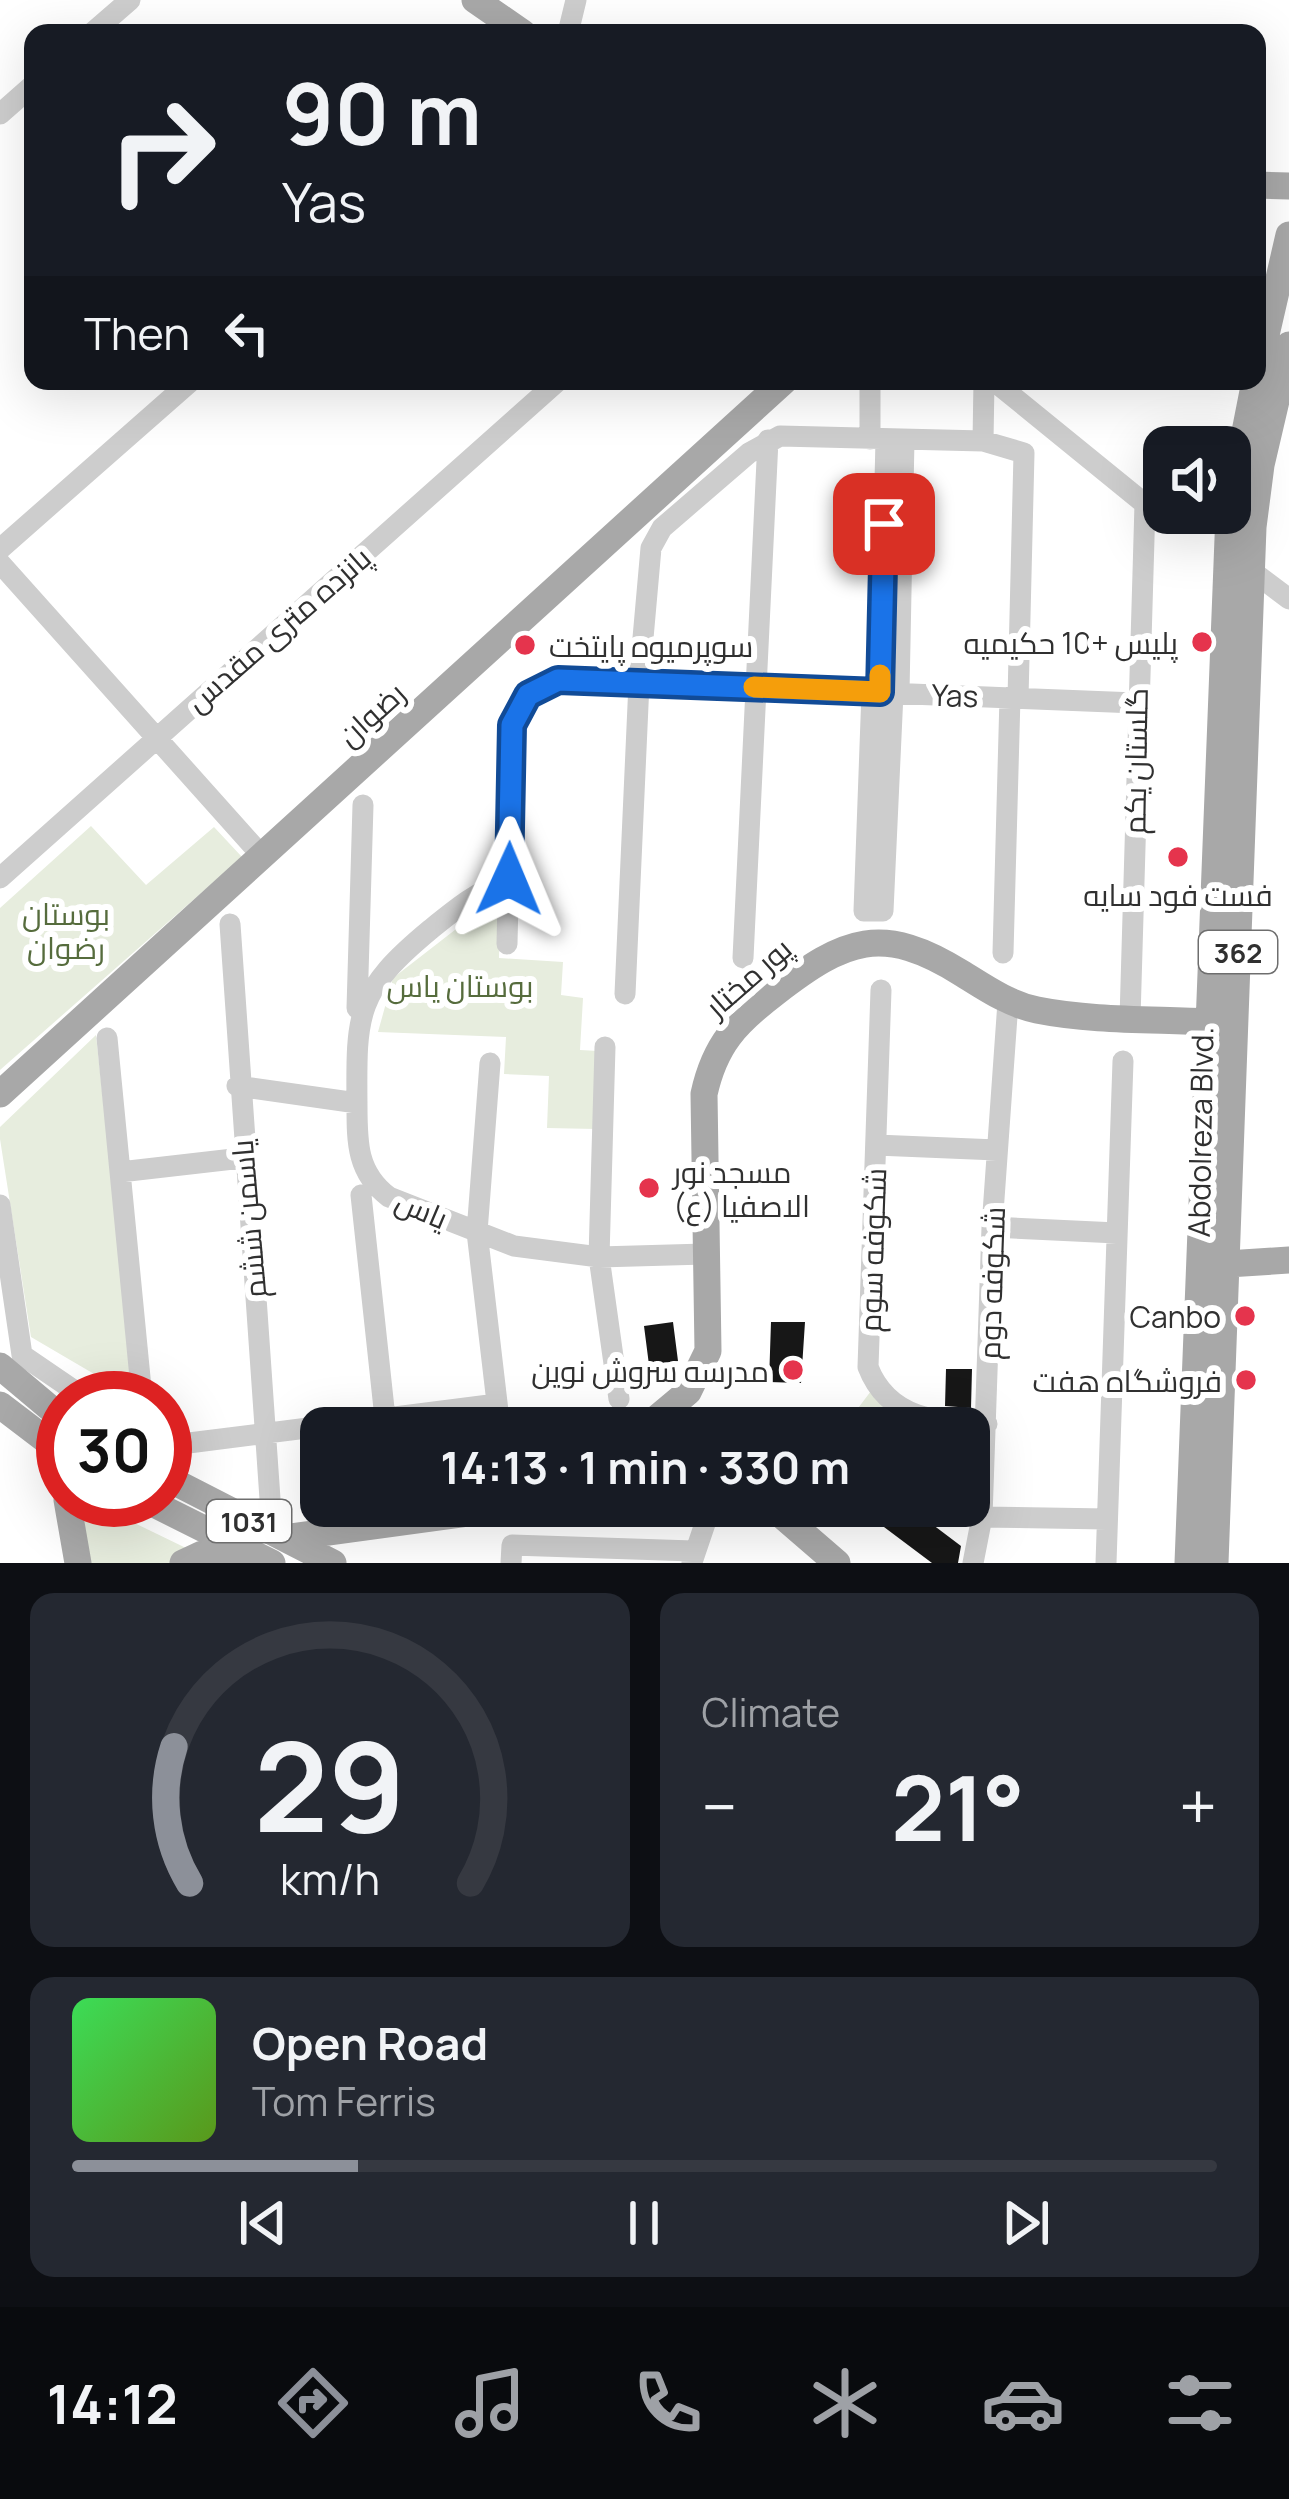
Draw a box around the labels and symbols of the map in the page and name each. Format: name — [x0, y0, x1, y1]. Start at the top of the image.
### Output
pin — [833, 473, 935, 575]
street label: پانزده متری مقدس — [177, 537, 379, 721]
place label: پلیس +10 حکیمیه — [964, 622, 1178, 663]
place label: سوپرمیوه پایتخت — [549, 625, 753, 666]
marker: پلیس +10 حکیمیه — [1189, 629, 1215, 655]
marker: سوپرمیوه پایتخت — [512, 632, 538, 658]
street label: رضوان — [328, 673, 414, 755]
street label: Yas — [931, 674, 979, 716]
street label: گلستان یکم — [1113, 687, 1158, 835]
position arrow — [446, 816, 572, 942]
marker: فست فود سایه — [1165, 844, 1191, 870]
place label: فست فود سایه — [1083, 874, 1273, 915]
park label: بوستان رضوان — [22, 893, 110, 968]
street label: پور مختار — [694, 928, 800, 1027]
road number: 362 — [1199, 931, 1277, 973]
park label: بوستان یاس — [387, 965, 534, 1006]
street label: Abdolreza Blvd. — [1178, 1026, 1222, 1238]
street label: یاسمن ششم — [221, 1138, 276, 1300]
place label: مسجد نور الاصفیا (ع) — [671, 1151, 810, 1227]
street label: شکوفه سوم — [849, 1167, 896, 1333]
marker: مسجد نور الاصفیا (ع) — [636, 1175, 662, 1201]
street label: یاس — [390, 1180, 454, 1238]
street label: شکوفه دوم — [968, 1206, 1015, 1360]
place label: Canbo — [1130, 1296, 1221, 1337]
marker: Canbo — [1232, 1303, 1258, 1329]
place label: مدرسه سروش نوین — [531, 1350, 769, 1391]
marker: مدرسه سروش نوین — [780, 1357, 806, 1383]
place label: فروشگاه هفت — [1032, 1360, 1222, 1401]
marker: فروشگاه هفت — [1233, 1367, 1259, 1393]
speed limit sign: 30 — [36, 1371, 192, 1527]
road number: 1031 — [207, 1500, 291, 1542]

